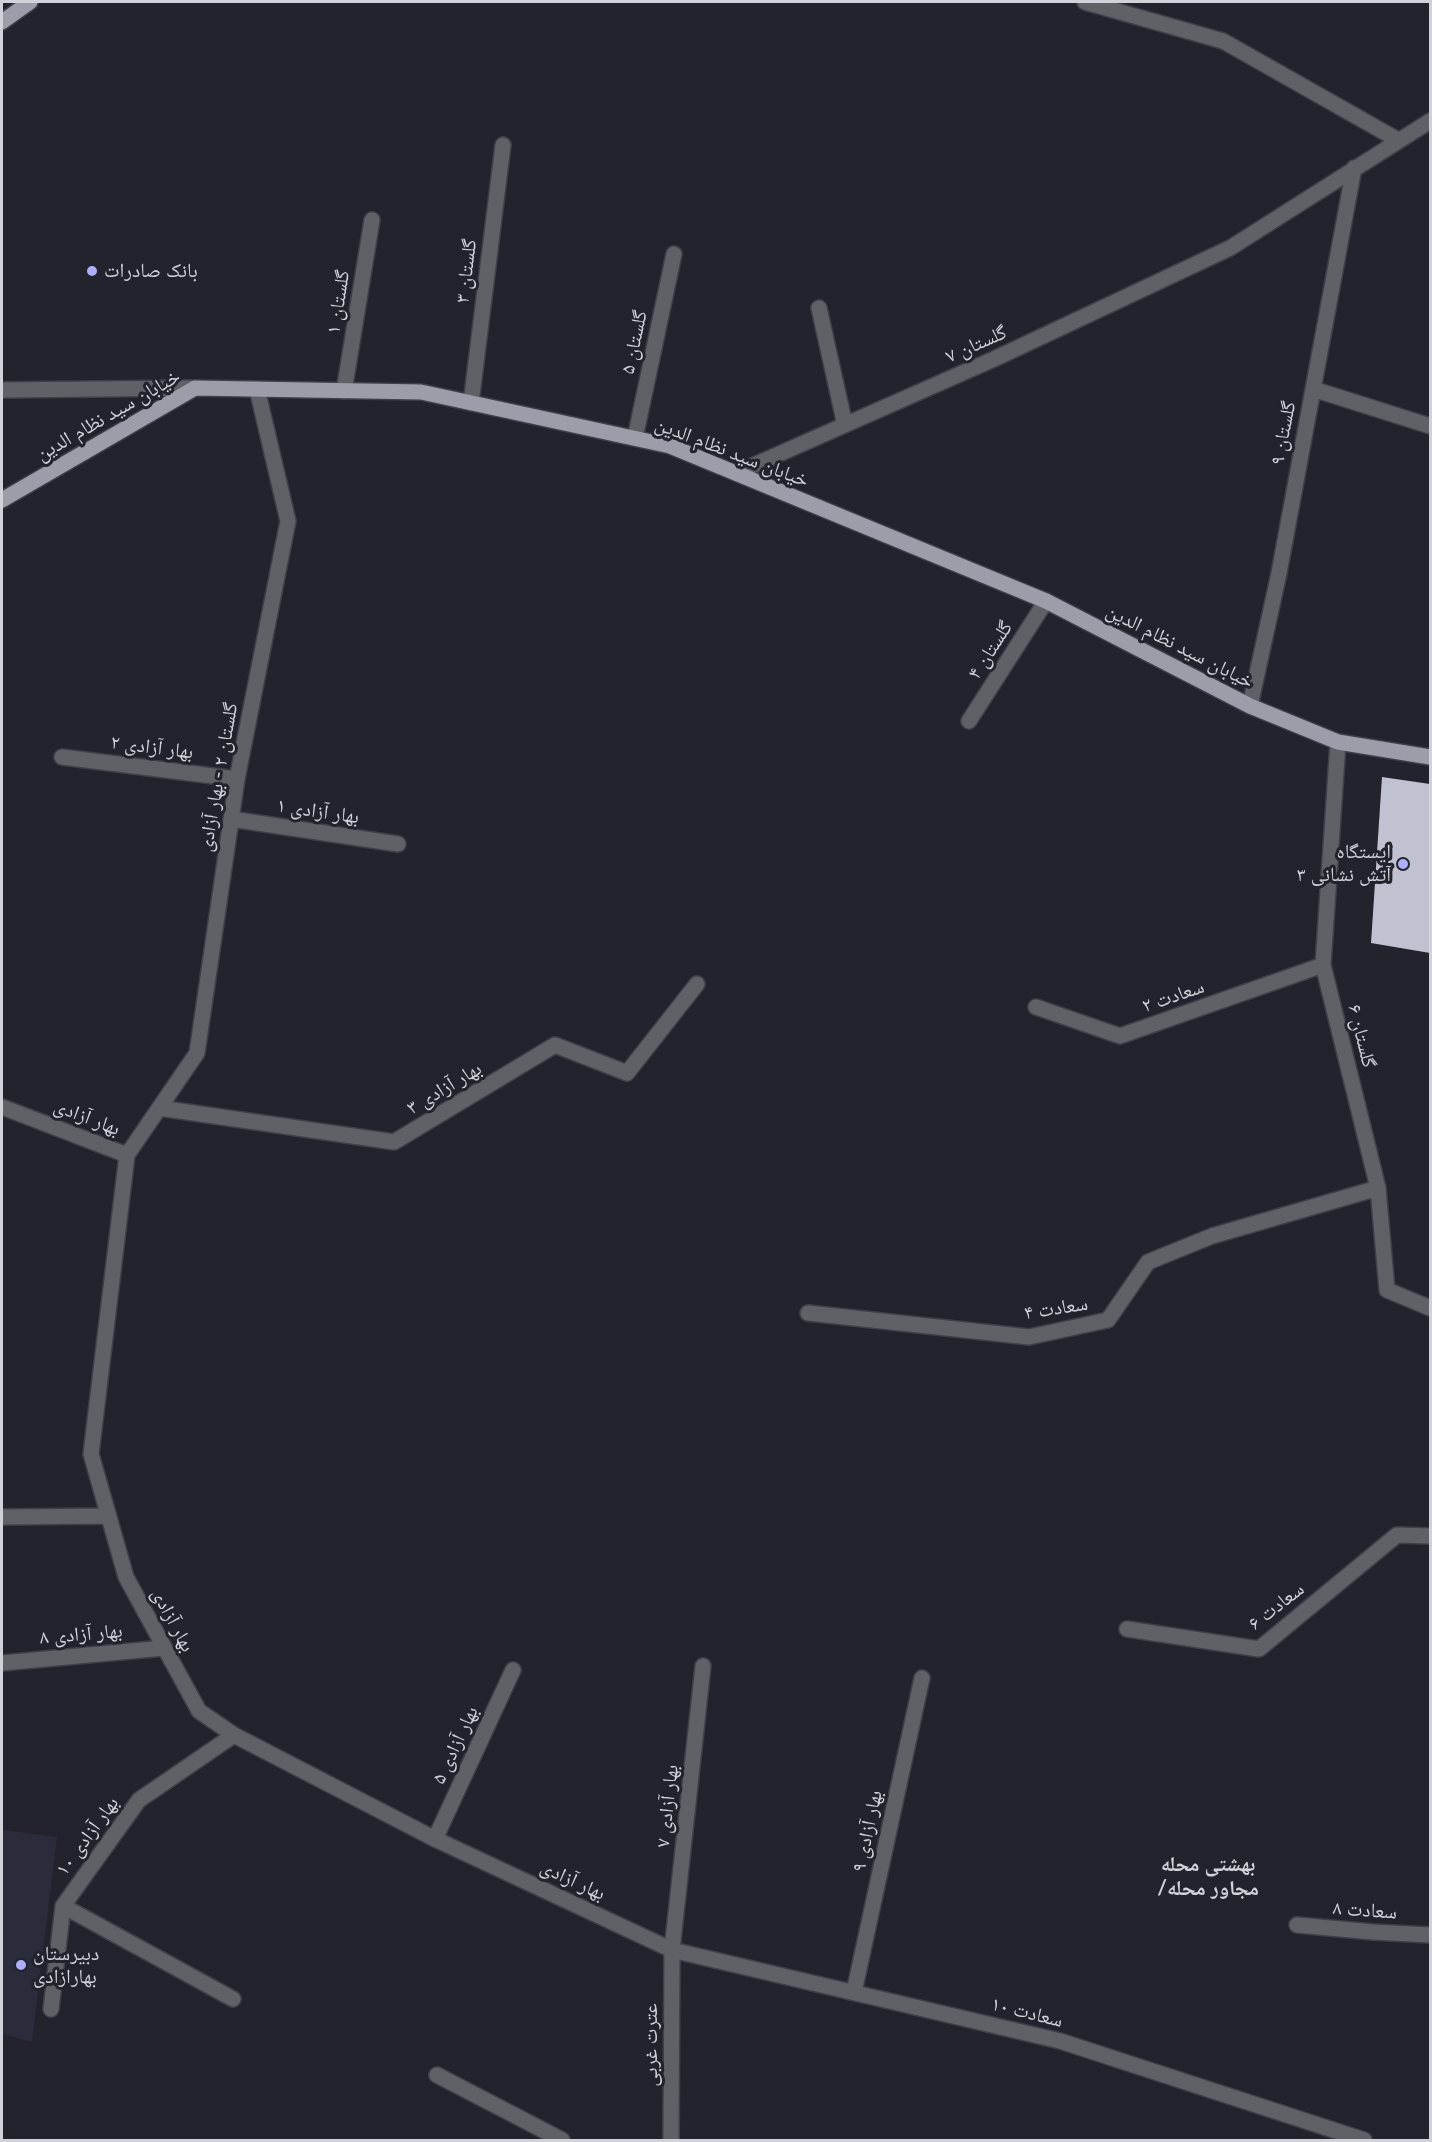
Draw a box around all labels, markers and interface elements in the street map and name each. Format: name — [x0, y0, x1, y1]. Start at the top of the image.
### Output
street label: گلستان ۳ — [450, 238, 482, 304]
place label: بانک صادرات — [104, 259, 198, 283]
marker: بانک صادرات — [85, 264, 99, 278]
street label: گلستان ۱ — [321, 268, 355, 336]
street label: گلستان ۵ — [616, 308, 652, 376]
street label: گلستان ۷ — [942, 320, 1010, 368]
street label: خیابان سید نظام الدین — [32, 364, 184, 466]
street label: گلستان ۹ — [1265, 399, 1301, 467]
street label: خیابان سید نظام الدین — [652, 412, 812, 492]
street label: خیابان سید نظام الدین — [1102, 598, 1258, 694]
street label: گلستان ۴ — [962, 616, 1018, 684]
street label: گلستان ۲ - بهار آزادی — [193, 701, 243, 853]
street label: بهار آزادی ۲ — [109, 730, 195, 764]
street label: بهار آزادی ۱ — [275, 793, 361, 829]
place label: ایستگاه آتش نشانی ۳ — [1297, 840, 1391, 887]
marker: ایستگاه آتش نشانی ۳ — [1396, 857, 1410, 871]
street label: سعادت ۲ — [1139, 974, 1207, 1018]
street label: گلستان ۶ — [1343, 1002, 1381, 1070]
street label: بهار آزادی ۳ — [402, 1056, 486, 1120]
street label: بهار آزادی — [51, 1093, 123, 1141]
street label: سعادت ۴ — [1022, 1291, 1090, 1325]
street label: سعادت ۶ — [1243, 1577, 1309, 1635]
street label: بهار آزادی — [146, 1584, 200, 1656]
street label: بهار آزادی ۸ — [39, 1618, 123, 1650]
street label: بهار آزادی ۵ — [427, 1702, 483, 1788]
street label: بهار آزادی ۷ — [651, 1763, 683, 1849]
street label: بهار آزادی ۹ — [847, 1788, 887, 1874]
street label: بهار آزادی ۱۰ — [50, 1792, 124, 1880]
district label: بهشتی محله /مجاور محله — [1157, 1851, 1259, 1901]
street label: بهار آزادی — [537, 1855, 609, 1905]
street label: سعادت ۸ — [1332, 1896, 1398, 1924]
place label: دبیرستان بهارازادی — [33, 1942, 99, 1989]
marker: دبیرستان بهارازادی — [14, 1958, 28, 1972]
street label: سعادت ۱۰ — [989, 1991, 1065, 2033]
street label: عترت غربی — [639, 2003, 663, 2087]

